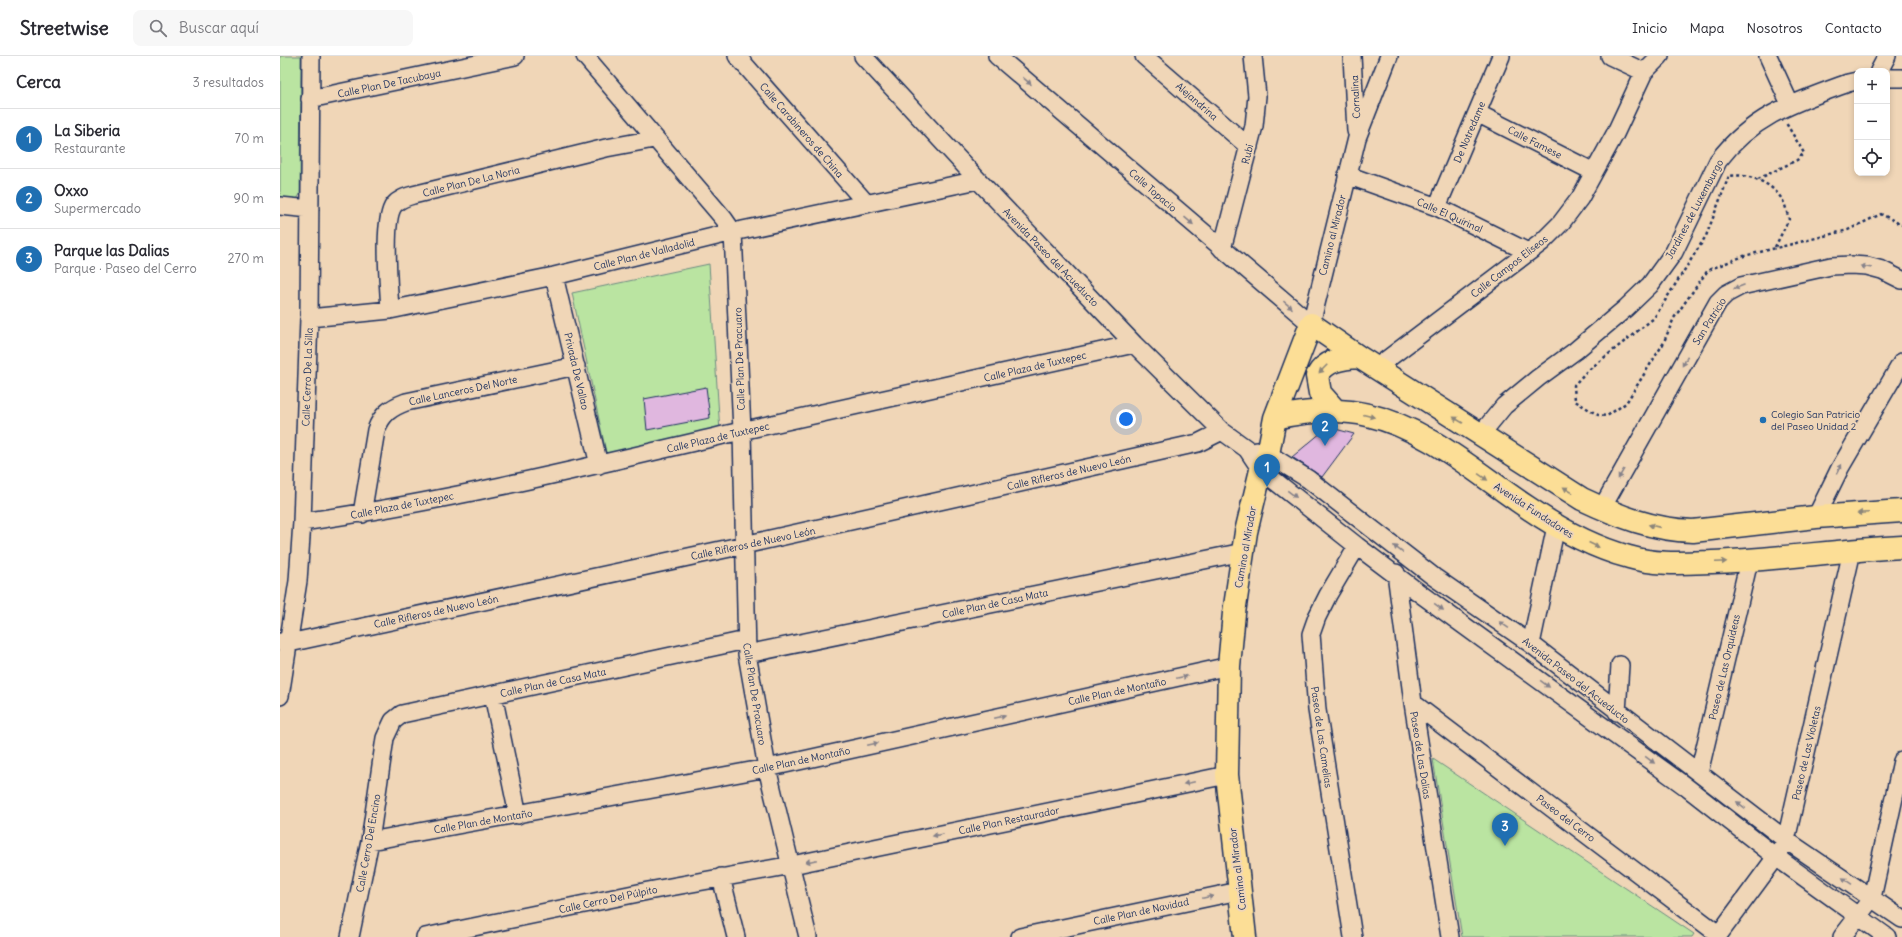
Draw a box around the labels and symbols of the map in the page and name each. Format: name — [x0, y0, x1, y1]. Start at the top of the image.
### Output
street label: Calle Plan De Tacubaya — [336, 66, 442, 101]
street label: Cornalina — [1348, 75, 1363, 119]
one-way arrow — [1022, 77, 1032, 86]
street label: Calle Carabineros de China — [757, 80, 847, 181]
street label: Alejandrina — [1173, 80, 1221, 123]
street label: De Notredame — [1451, 99, 1488, 165]
street label: Calle Famese — [1505, 123, 1564, 162]
street label: Rubí — [1239, 143, 1256, 165]
street label: Jardines de Luxemburgo — [1663, 157, 1726, 261]
street label: Calle Plan De La Noria — [421, 163, 521, 200]
street label: Calle Topacio — [1126, 166, 1179, 215]
street label: Camino al Mirador — [1316, 193, 1349, 277]
street label: Calle El Quirinal — [1415, 195, 1485, 236]
street label: Avenida Paseo del Acueducto — [1000, 205, 1102, 310]
one-way arrow — [1184, 217, 1194, 226]
street label: Calle Campos Elíseos — [1468, 232, 1551, 301]
street label: Calle Plan de Valladolid — [592, 236, 696, 273]
one-way arrow — [1860, 263, 1872, 269]
one-way arrow — [1732, 285, 1744, 291]
street label: San Patricio — [1690, 295, 1729, 347]
one-way arrow — [1283, 301, 1294, 310]
street label: Calle Plan De Pracuaro — [731, 307, 748, 411]
street label: Calle Cerro De La Silla — [299, 327, 316, 426]
street label: Privada De Vallao — [561, 331, 592, 411]
street label: Calle Plaza de Tuxtepec — [983, 348, 1088, 385]
one-way arrow — [1681, 355, 1688, 367]
one-way arrow — [1318, 364, 1328, 374]
street label: Calle Lanceros Del Norte — [408, 373, 518, 408]
place label: Colegio San Patricio del Paseo Unidad 2 — [1771, 408, 1860, 433]
your location — [1116, 409, 1136, 429]
pin: 2 — [1312, 413, 1338, 446]
one-way arrow — [1363, 413, 1376, 419]
marker: Colegio San Patricio del Paseo Unidad 2 — [1758, 415, 1768, 425]
one-way arrow — [1453, 416, 1463, 424]
street label: Calle Plaza de Tuxtepec — [666, 419, 771, 456]
street label: Calle Rifleros de Nuevo León — [1006, 452, 1133, 493]
pin: 1 — [1254, 454, 1280, 487]
one-way arrow — [1836, 463, 1842, 475]
one-way arrow — [1617, 468, 1624, 480]
one-way arrow — [1478, 472, 1489, 481]
street label: Avenida Fundadores — [1491, 480, 1576, 541]
one-way arrow — [1563, 486, 1573, 494]
street label: Calle Plaza de Tuxtepec — [349, 489, 455, 522]
one-way arrow — [1286, 490, 1297, 499]
street label: Camino al Mirador — [1232, 505, 1259, 589]
one-way arrow — [1857, 510, 1869, 517]
one-way arrow — [1648, 522, 1660, 528]
street label: Calle Rifleros de Nuevo León — [690, 524, 817, 563]
one-way arrow — [1588, 542, 1599, 548]
one-way arrow — [1393, 545, 1404, 554]
one-way arrow — [1715, 559, 1728, 565]
street label: Calle Plan de Casa Mata — [941, 586, 1049, 621]
street label: Calle Rifleros de Nuevo León — [373, 592, 500, 631]
one-way arrow — [1434, 603, 1445, 611]
street label: Paseo de Las Orquídeas — [1706, 613, 1743, 721]
one-way arrow — [1498, 621, 1509, 629]
street label: Avenida Paseo del Acueducto — [1520, 635, 1632, 726]
street label: Calle Plan De Pracuaro — [740, 642, 769, 746]
street label: Calle Plan de Casa Mata — [499, 665, 607, 700]
one-way arrow — [1176, 673, 1188, 679]
street label: Calle Plan de Montaño — [1067, 675, 1168, 708]
one-way arrow — [1539, 680, 1550, 688]
street label: Paseo de Las Camelias — [1308, 686, 1335, 789]
street label: Paseo de Las Violetas — [1789, 704, 1824, 802]
street label: Paseo de Las Dalias — [1407, 710, 1434, 800]
one-way arrow — [994, 713, 1007, 719]
one-way arrow — [867, 741, 880, 747]
street label: Calle Plan de Montaño — [751, 744, 852, 777]
one-way arrow — [1644, 756, 1655, 764]
one-way arrow — [1183, 780, 1195, 786]
street label: Paseo del Cerro — [1534, 792, 1598, 845]
street label: Calle Cerro Del Encino — [353, 793, 384, 893]
one-way arrow — [1736, 801, 1747, 809]
street label: Calle Plan Restaurador — [957, 803, 1061, 838]
street label: Calle Plan de Montaño — [433, 806, 534, 837]
pin: 3 — [1492, 813, 1518, 846]
street label: Camino al Mirador — [1226, 827, 1249, 911]
one-way arrow — [932, 832, 945, 838]
one-way arrow — [805, 859, 817, 865]
one-way arrow — [1842, 877, 1852, 885]
street label: Calle Cerro Del Púlpito — [558, 883, 659, 916]
one-way arrow — [1202, 894, 1215, 900]
street label: Calle Plan de Navidad — [1092, 895, 1190, 928]

